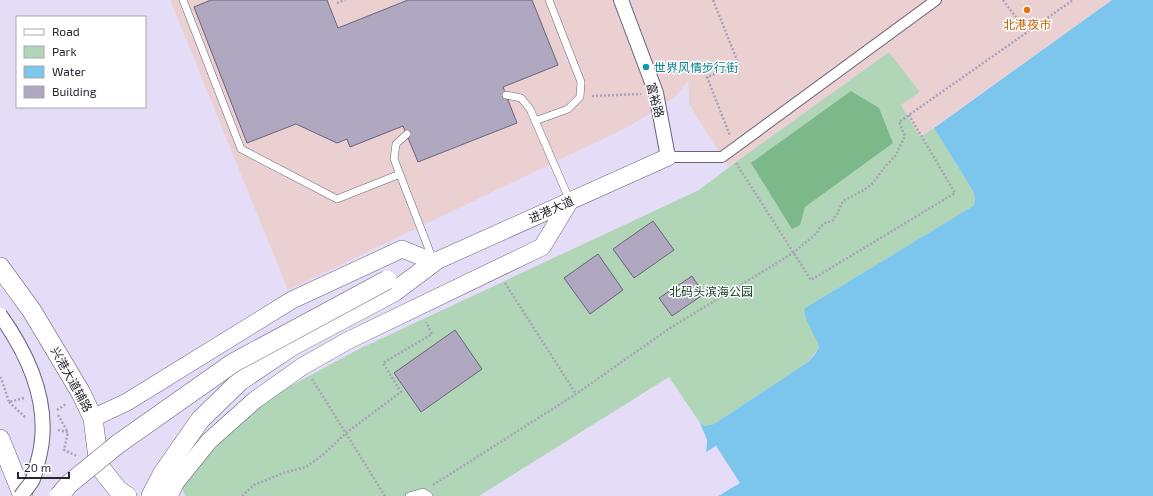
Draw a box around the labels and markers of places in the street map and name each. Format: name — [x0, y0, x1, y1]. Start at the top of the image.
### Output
marker: 北港夜市 — [1022, 5, 1032, 15]
place label: 北港夜市 — [1003, 17, 1051, 31]
place label: 世界风情步行街 — [654, 60, 738, 74]
marker: 世界风情步行街 — [641, 62, 651, 72]

